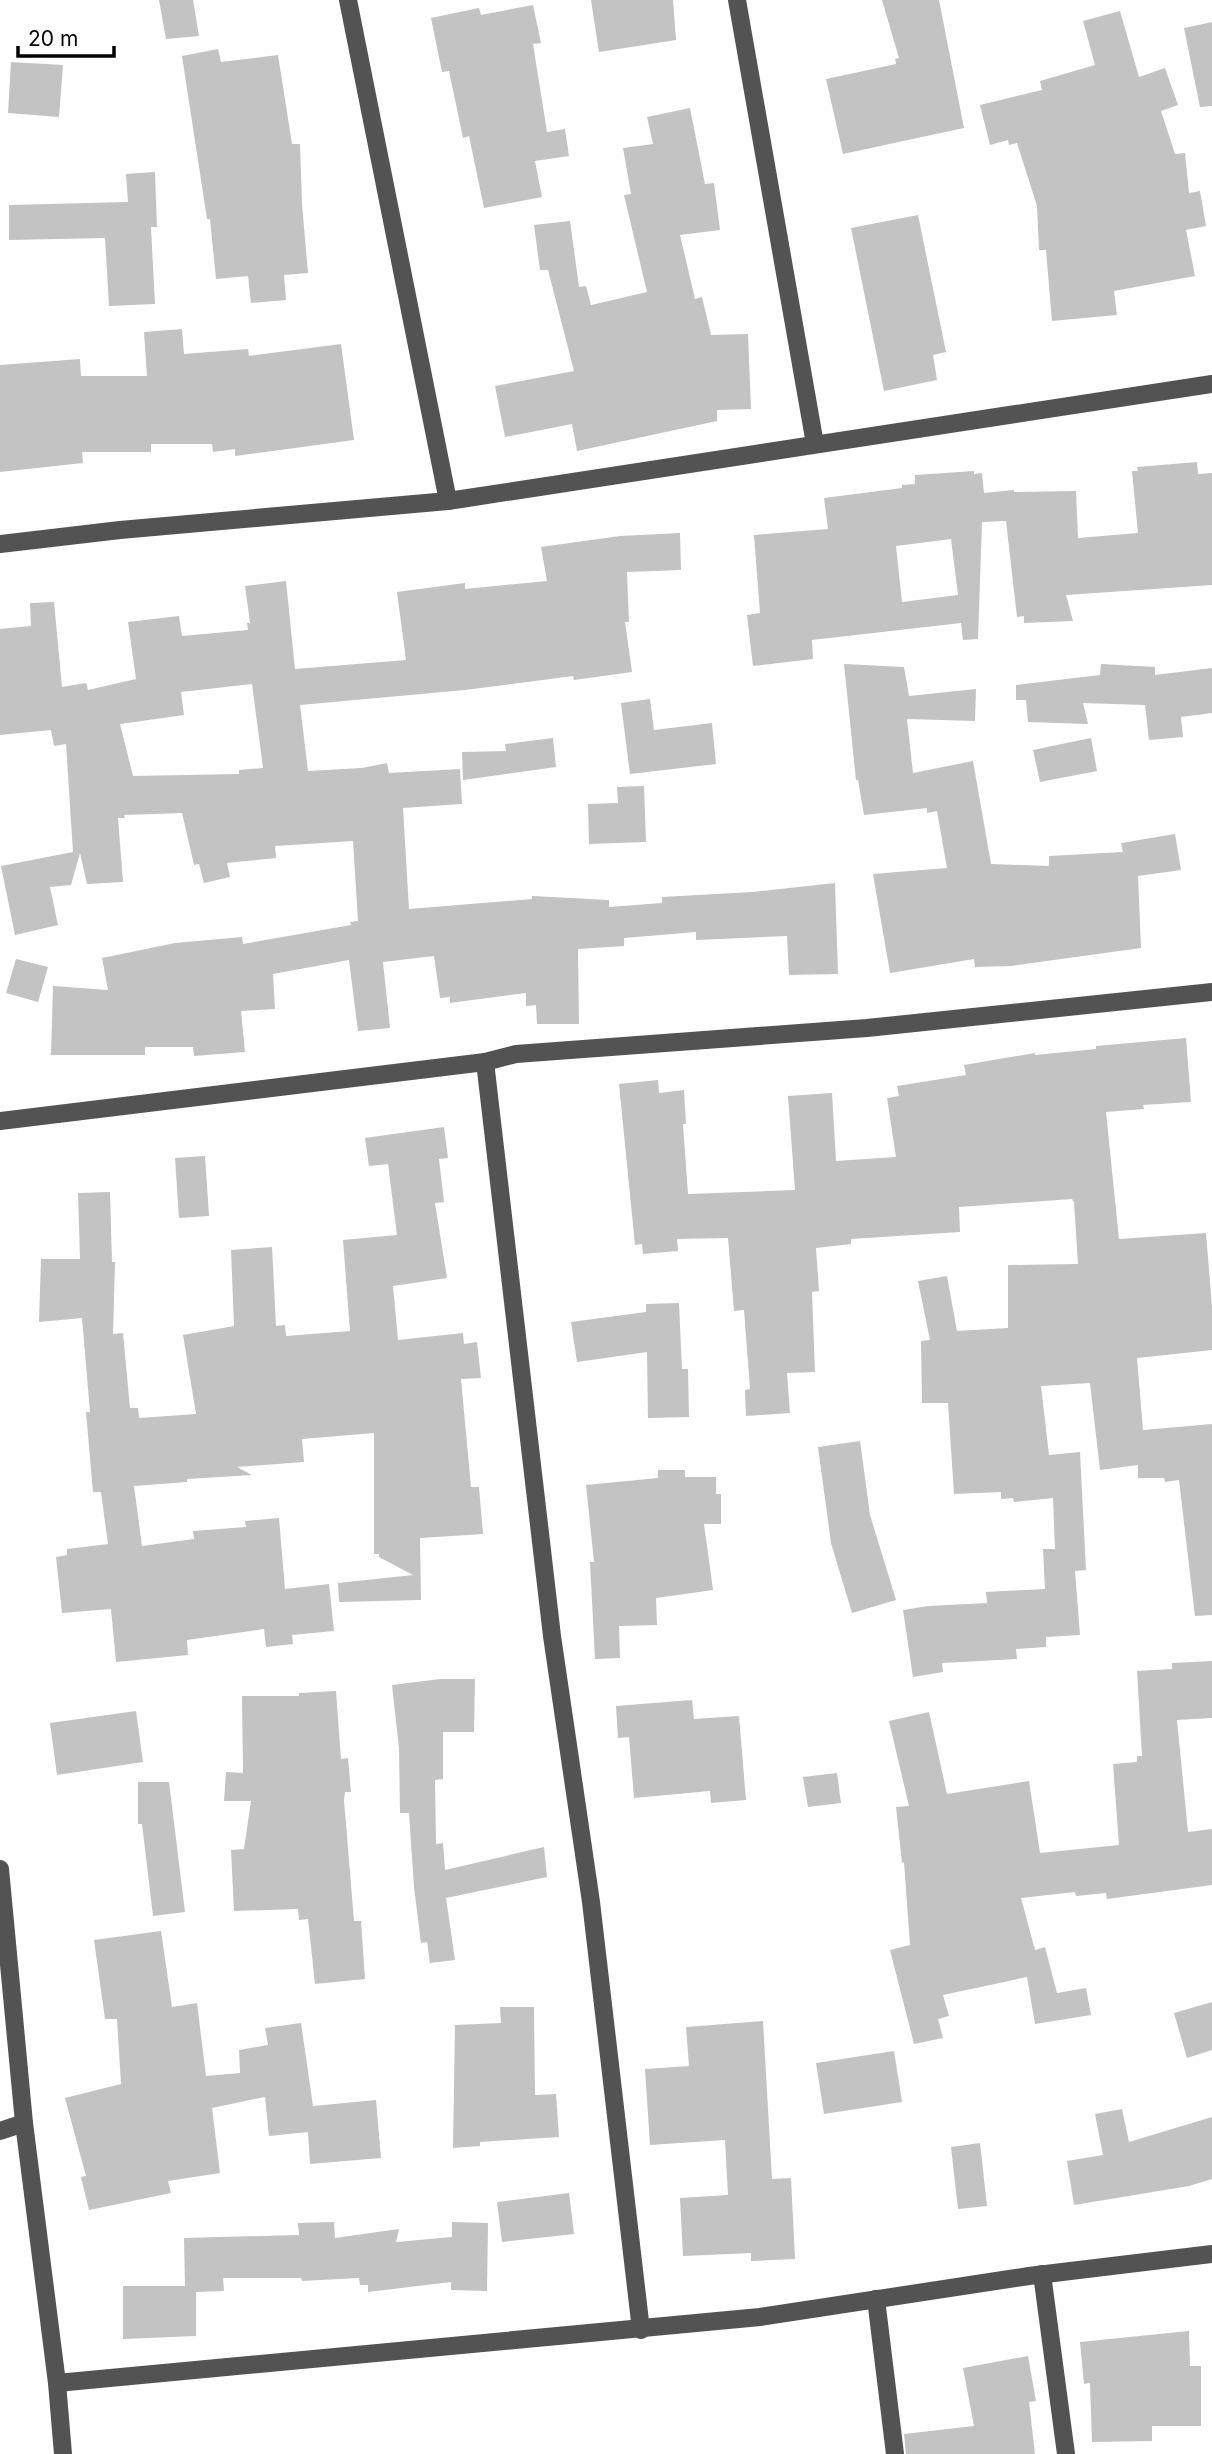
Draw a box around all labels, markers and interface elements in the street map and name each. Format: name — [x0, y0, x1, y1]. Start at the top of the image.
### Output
scale bar — [18, 14, 114, 58]
text: 20 m — [28, 26, 78, 51]

